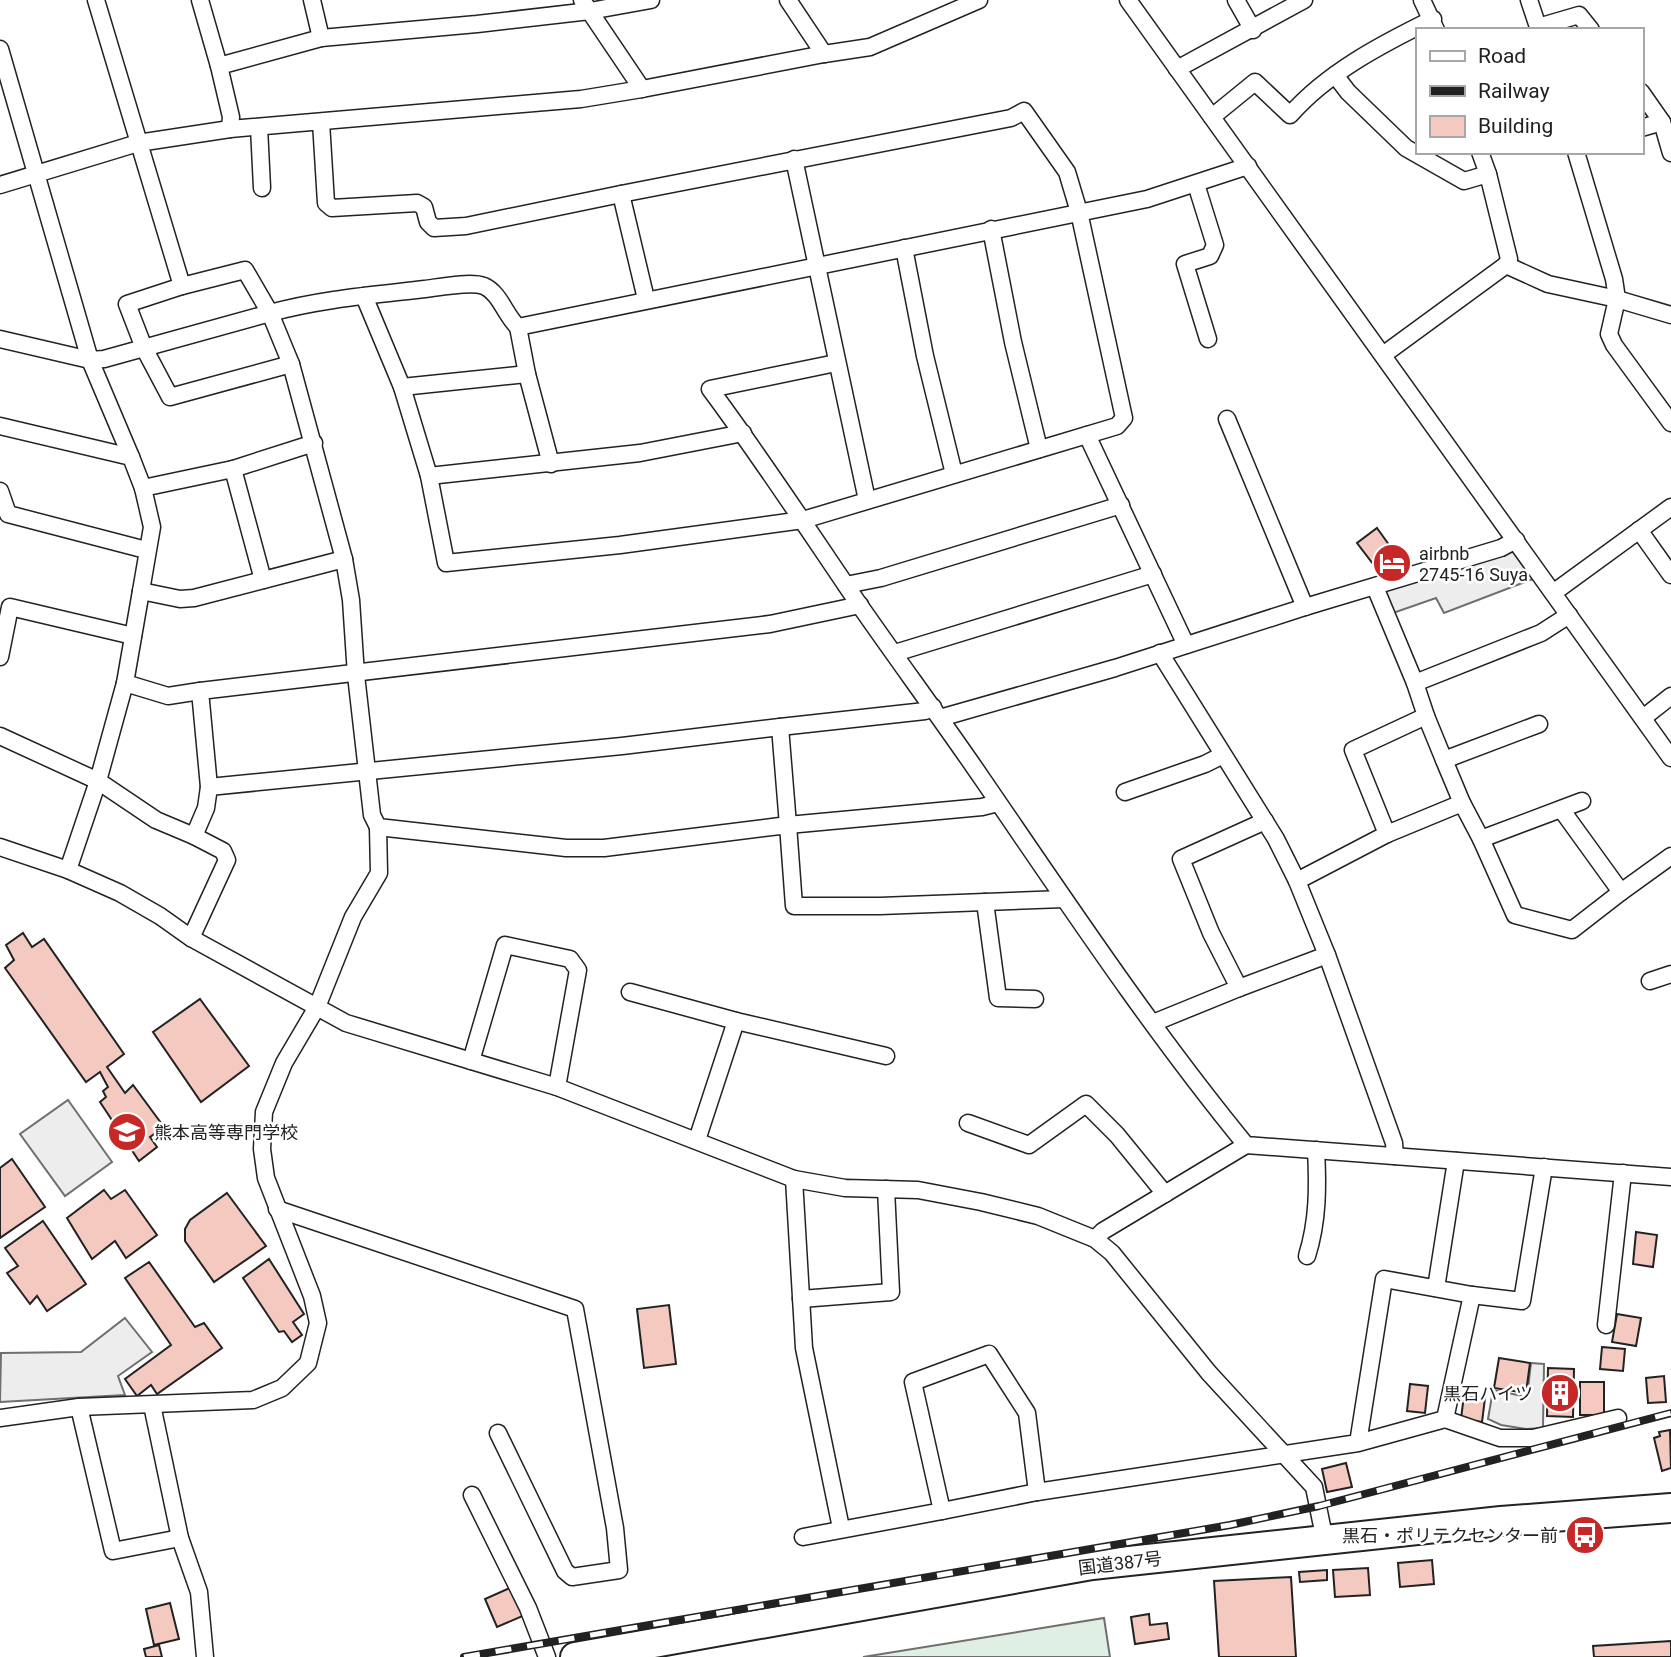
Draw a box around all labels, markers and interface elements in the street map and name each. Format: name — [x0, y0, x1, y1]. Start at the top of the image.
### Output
legend — [1416, 28, 1643, 154]
text: Road — [1478, 44, 1526, 68]
text: Railway — [1478, 79, 1550, 103]
text: Building — [1478, 114, 1553, 138]
hotel icon: airbnb 2745-16 Suya — [1371, 542, 1413, 584]
place label: airbnb 2745-16 Suya — [1419, 543, 1528, 585]
school or university icon: 熊本高等専門学校 — [106, 1111, 148, 1153]
place label: 熊本高等専門学校 — [154, 1122, 298, 1143]
building icon: 黒石ハイツ — [1539, 1372, 1581, 1414]
place label: 黒石ハイツ — [1443, 1383, 1533, 1404]
bus stop icon: 黒石・ポリテクセンター前 — [1564, 1514, 1606, 1556]
place label: 黒石・ポリテクセンター前 — [1342, 1525, 1558, 1546]
street label: 国道387号 — [1077, 1547, 1163, 1579]

